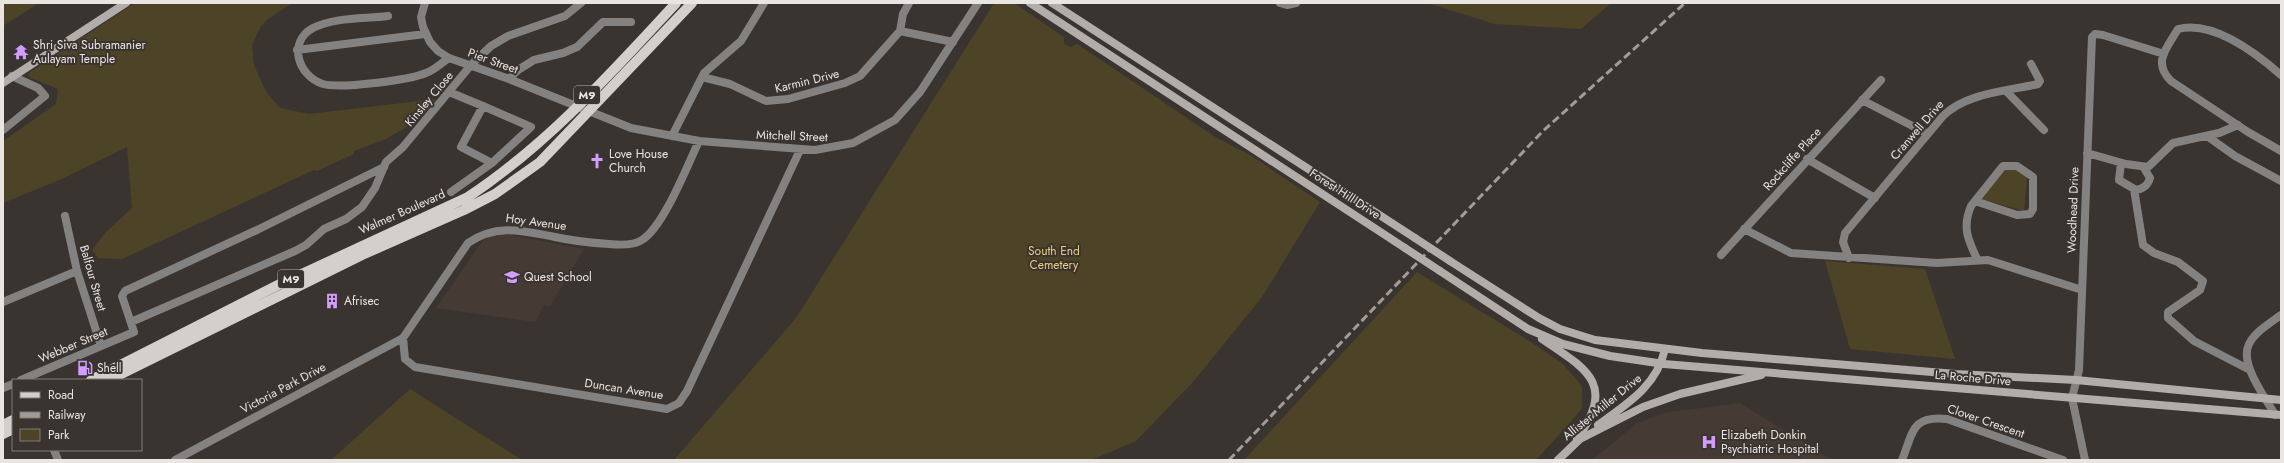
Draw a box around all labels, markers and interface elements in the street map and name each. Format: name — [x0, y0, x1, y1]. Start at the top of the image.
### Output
place label: Shri Siva Subramanier Aulayam Temple — [33, 36, 146, 68]
temple icon: Shri Siva Subramanier Aulayam Temple — [12, 43, 30, 61]
street label: Pier Street — [465, 44, 521, 78]
street label: Karmin Drive — [773, 64, 841, 98]
street label: Kinsley Close — [400, 67, 458, 131]
road number: M9 — [574, 86, 600, 104]
street label: Cranwell Drive — [1886, 96, 1948, 164]
street label: Rockcliffe Place — [1759, 123, 1825, 195]
street label: Mitchell Street — [756, 126, 828, 146]
place label: Love House Church — [609, 145, 668, 177]
church icon: Love House Church — [588, 152, 606, 170]
street label: Forest Hill Drive — [1306, 164, 1384, 224]
street label: Woodhead Drive — [2063, 167, 2083, 253]
street label: Walmer Boulevard — [356, 185, 448, 239]
street label: Hoy Avenue — [504, 209, 568, 235]
park label: South End Cemetery — [1028, 242, 1080, 274]
street label: Balfour Street — [75, 243, 111, 313]
school or university icon: Quest School — [503, 268, 521, 286]
place label: Quest School — [524, 268, 592, 286]
road number: M9 — [278, 270, 304, 288]
building icon: Afrisec — [323, 292, 341, 310]
place label: Afrisec — [344, 292, 380, 310]
street label: Webber Street — [36, 322, 110, 368]
street label: Victoria Park Drive — [237, 358, 329, 418]
fuel station icon: Shell — [76, 359, 94, 377]
place label: Shell — [97, 359, 122, 377]
street label: La Roche Drive — [1934, 366, 2012, 390]
street label: Allister Miller Drive — [1559, 369, 1645, 445]
street label: Duncan Avenue — [583, 374, 665, 404]
legend — [12, 379, 142, 451]
text: Road — [48, 386, 74, 404]
street label: Clover Crescent — [1945, 399, 2027, 443]
text: Railway — [48, 406, 86, 424]
text: Park — [48, 426, 70, 444]
place label: Elizabeth Donkin Psychiatric Hospital — [1721, 426, 1819, 458]
hospital icon: Elizabeth Donkin Psychiatric Hospital — [1700, 433, 1718, 451]

